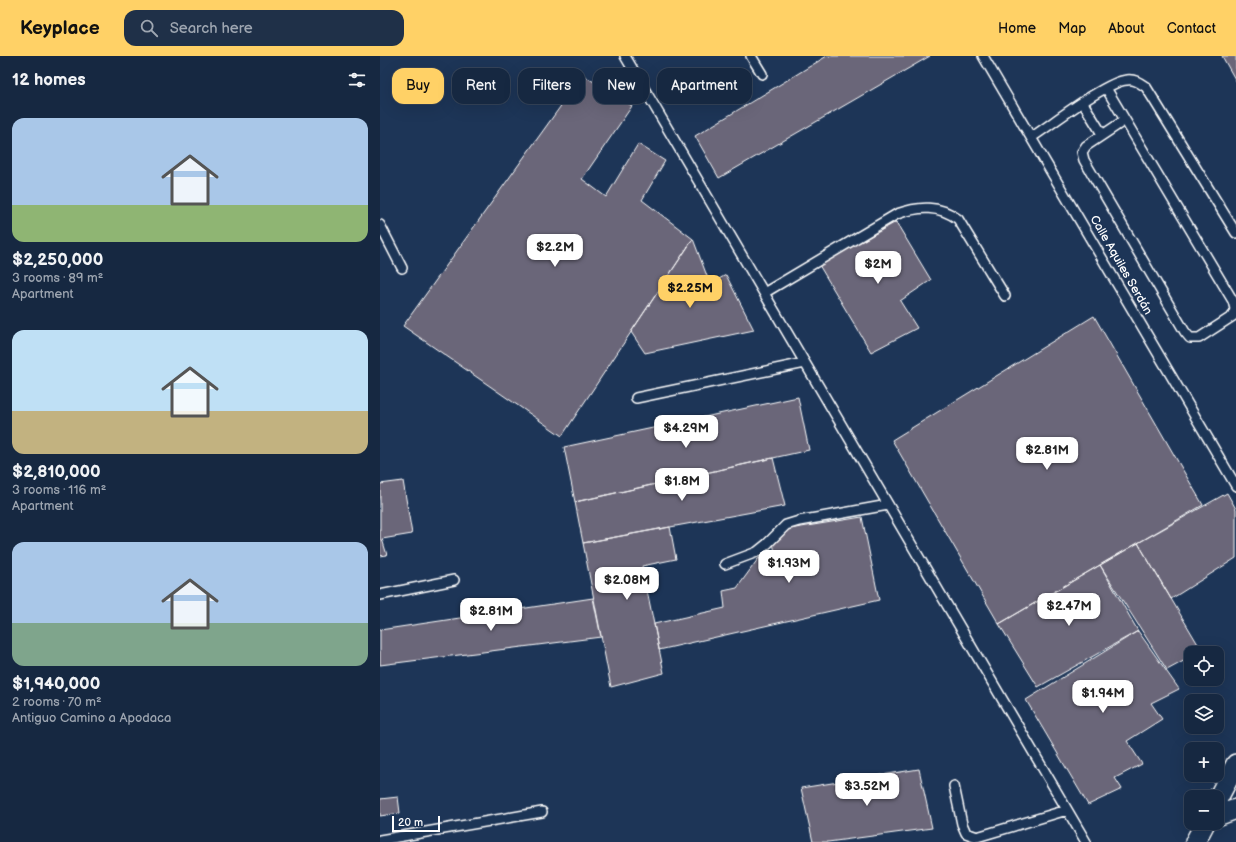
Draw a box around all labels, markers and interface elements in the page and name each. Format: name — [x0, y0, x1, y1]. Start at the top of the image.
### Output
search box — [124, 10, 404, 46]
text: Keyplace — [20, 17, 100, 40]
icon: search — [138, 17, 160, 39]
text: Search here — [170, 19, 253, 38]
text: Home — [998, 20, 1036, 37]
text: Map — [1058, 20, 1086, 37]
text: About — [1108, 20, 1145, 37]
text: Contact — [1167, 20, 1216, 37]
chip: Buy — [392, 68, 444, 104]
chip: Rent — [452, 68, 510, 104]
chip: Filters — [518, 68, 585, 104]
chip: New — [593, 68, 649, 104]
chip: Apartment — [657, 68, 752, 104]
icon: filters — [346, 69, 368, 91]
text: 12 homes — [12, 70, 86, 90]
icon: home — [154, 144, 226, 216]
street label: Calle Aquiles Serdán — [1086, 213, 1156, 317]
pin: $2.2M — [527, 234, 583, 268]
text: $2.2M — [536, 239, 574, 255]
text: $2,250,000 — [12, 250, 103, 270]
pin: $2M — [859, 251, 897, 285]
text: $2M — [864, 256, 892, 272]
text: 3 rooms · 89 m² — [12, 270, 103, 286]
pin: $2.25M — [657, 275, 723, 309]
text: $2.25M — [667, 280, 713, 296]
text: Apartment — [12, 286, 73, 302]
icon: home — [154, 356, 226, 428]
pin: $4.29M — [653, 415, 719, 449]
text: $4.29M — [663, 420, 709, 436]
pin: $2.81M — [1014, 437, 1080, 471]
text: $2.81M — [1025, 442, 1069, 458]
text: $2,810,000 — [12, 462, 101, 482]
pin: $1.8M — [654, 468, 710, 502]
text: $1.8M — [664, 473, 700, 489]
text: 3 rooms · 116 m² — [12, 482, 106, 498]
text: Apartment — [12, 498, 73, 514]
pin: $1.93M — [756, 550, 822, 584]
text: $1.93M — [767, 555, 811, 571]
pin: $2.08M — [594, 567, 660, 601]
icon: home — [154, 568, 226, 640]
text: $2.08M — [604, 572, 650, 588]
pin: $2.47M — [1036, 593, 1102, 627]
pin: $2.81M — [458, 598, 524, 632]
text: $2.47M — [1046, 598, 1092, 614]
text: $2.81M — [469, 603, 513, 619]
map controls — [1184, 646, 1224, 830]
button: locate — [1184, 646, 1224, 686]
text: $1,940,000 — [12, 674, 100, 694]
pin: $1.94M — [1070, 680, 1136, 714]
text: $1.94M — [1081, 685, 1125, 701]
text: 2 rooms · 70 m² — [12, 694, 102, 710]
button: layers — [1184, 694, 1224, 734]
text: Antiguo Camino a Apodaca — [12, 710, 171, 726]
button: + — [1184, 742, 1224, 782]
pin: $3.52M — [834, 773, 900, 807]
text: $3.52M — [844, 778, 890, 794]
button: − — [1184, 790, 1224, 830]
scale bar — [392, 814, 440, 833]
text: 20 m — [398, 816, 423, 829]

